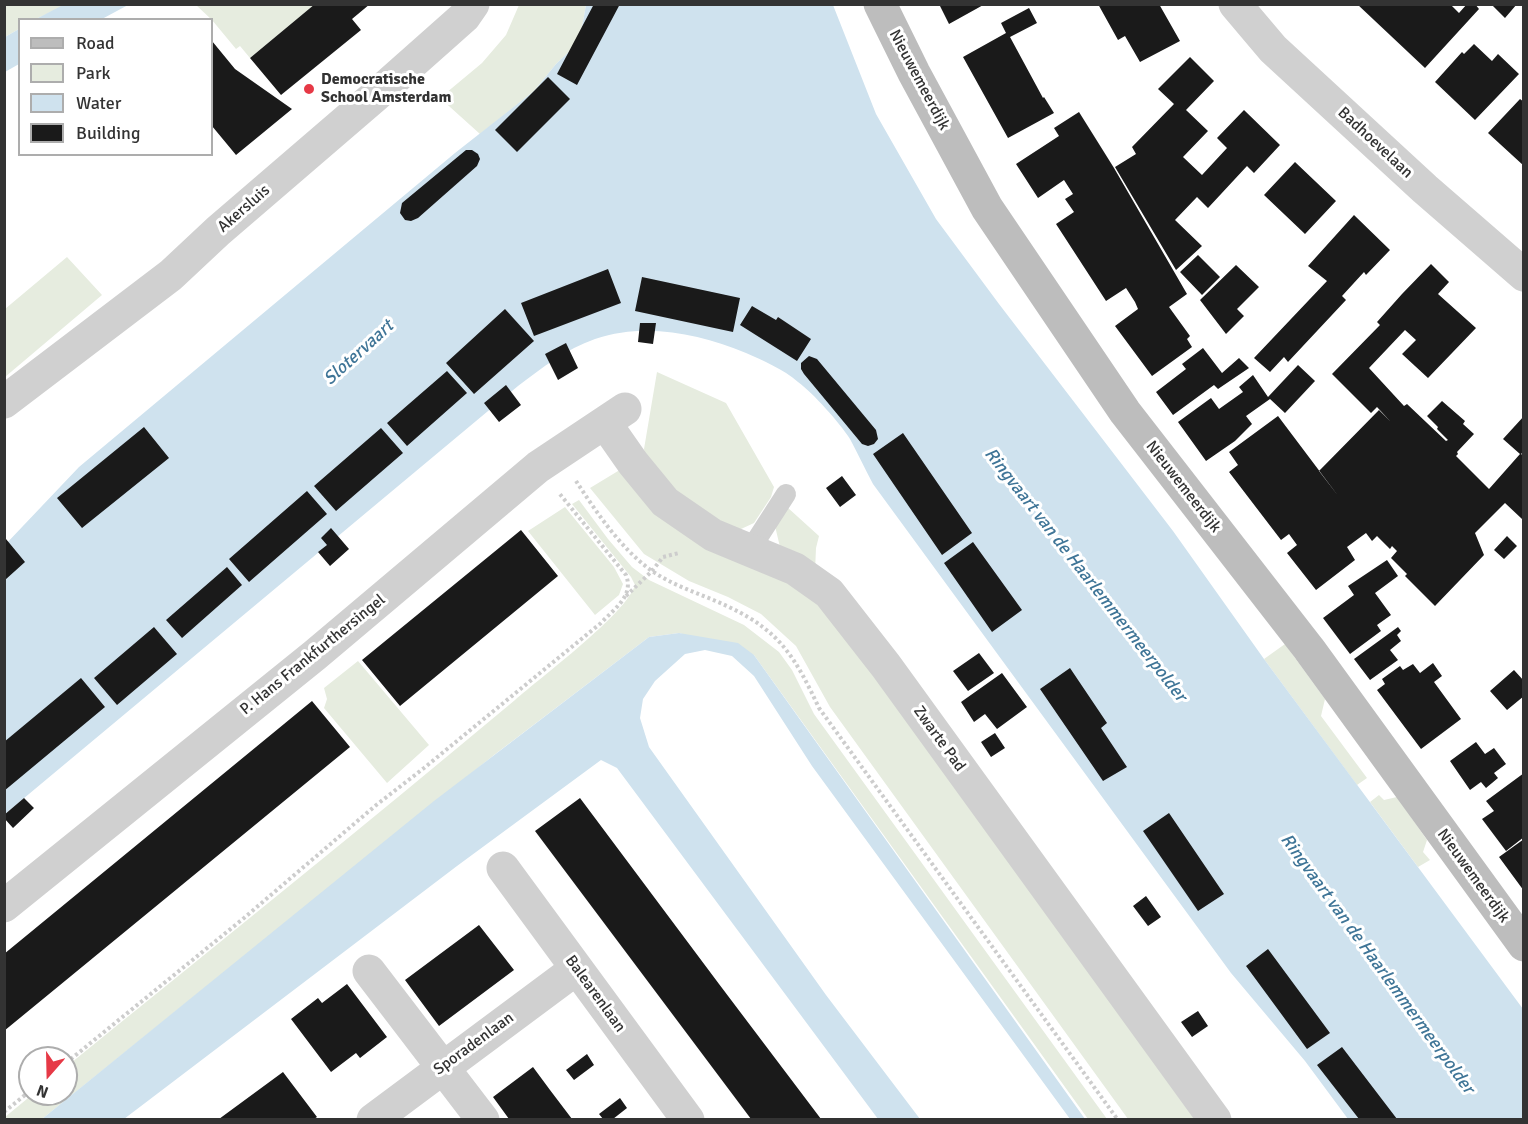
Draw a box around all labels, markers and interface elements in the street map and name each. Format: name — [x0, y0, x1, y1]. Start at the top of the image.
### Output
legend — [18, 18, 213, 156]
street label: Nieuwemeerdijk — [884, 26, 954, 134]
text: Road — [76, 32, 115, 54]
text: Park — [76, 62, 111, 84]
place label: Democratische School Amsterdam — [321, 70, 451, 108]
marker: Democratische School Amsterdam — [302, 82, 316, 96]
text: Water — [76, 92, 121, 114]
street label: Badhoevelaan — [1333, 103, 1417, 183]
text: Building — [76, 122, 140, 144]
street label: Akersluis — [214, 181, 274, 237]
water label: Slotervaart — [320, 316, 398, 390]
street label: Nieuwemeerdijk — [1141, 437, 1225, 537]
water label: Ringvaart van de Haarlemmermeerpolder — [979, 444, 1191, 706]
street label: P. Hans Frankfurthersingel — [237, 591, 389, 719]
street label: Zwarte Pad — [909, 702, 969, 776]
street label: Nieuwemeerdijk — [1433, 825, 1513, 927]
water label: Ringvaart van de Haarlemmermeerpolder — [1275, 830, 1479, 1098]
street label: Balearenlaan — [561, 952, 629, 1036]
street label: Sporadenlaan — [430, 1008, 518, 1080]
north arrow — [18, 1046, 78, 1106]
text: N — [34, 1080, 51, 1102]

